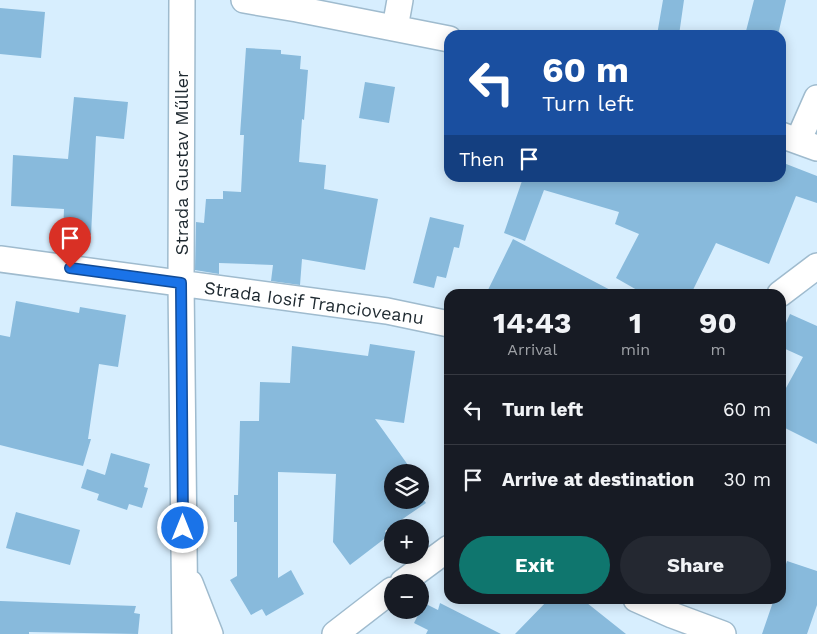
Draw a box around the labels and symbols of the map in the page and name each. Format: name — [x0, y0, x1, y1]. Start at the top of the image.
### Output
street label: Strada Gustav Műller — [171, 71, 192, 255]
pin — [49, 217, 91, 268]
street label: Strada Iosif Trancioveanu — [203, 277, 425, 328]
position arrow — [156, 501, 208, 553]

